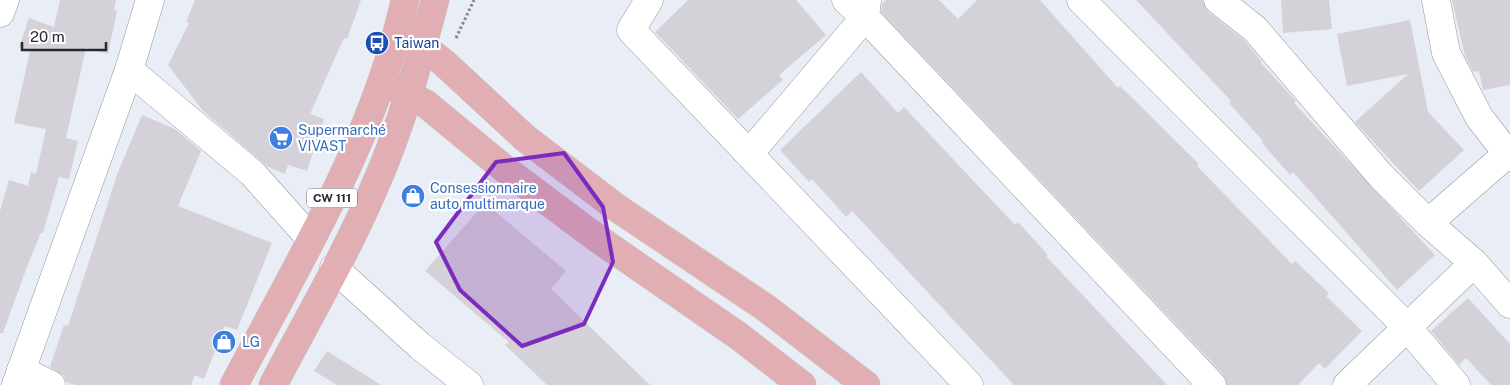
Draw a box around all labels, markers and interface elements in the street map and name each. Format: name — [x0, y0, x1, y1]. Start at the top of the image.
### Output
scale bar — [22, 20, 106, 52]
text: 20 m — [30, 28, 65, 45]
bus stop icon: Taiwan — [364, 30, 390, 56]
place label: Taiwan — [394, 35, 439, 51]
place label: Supermarché VIVAST — [298, 122, 386, 154]
supermarket icon: Supermarché VIVAST — [268, 125, 294, 151]
place label: Consessionnaire auto multimarque — [430, 180, 545, 212]
shop icon: Consessionnaire auto multimarque — [400, 183, 426, 209]
road number: CW 111 — [307, 188, 357, 208]
shop icon: LG — [211, 329, 237, 355]
place label: LG — [242, 334, 260, 350]

